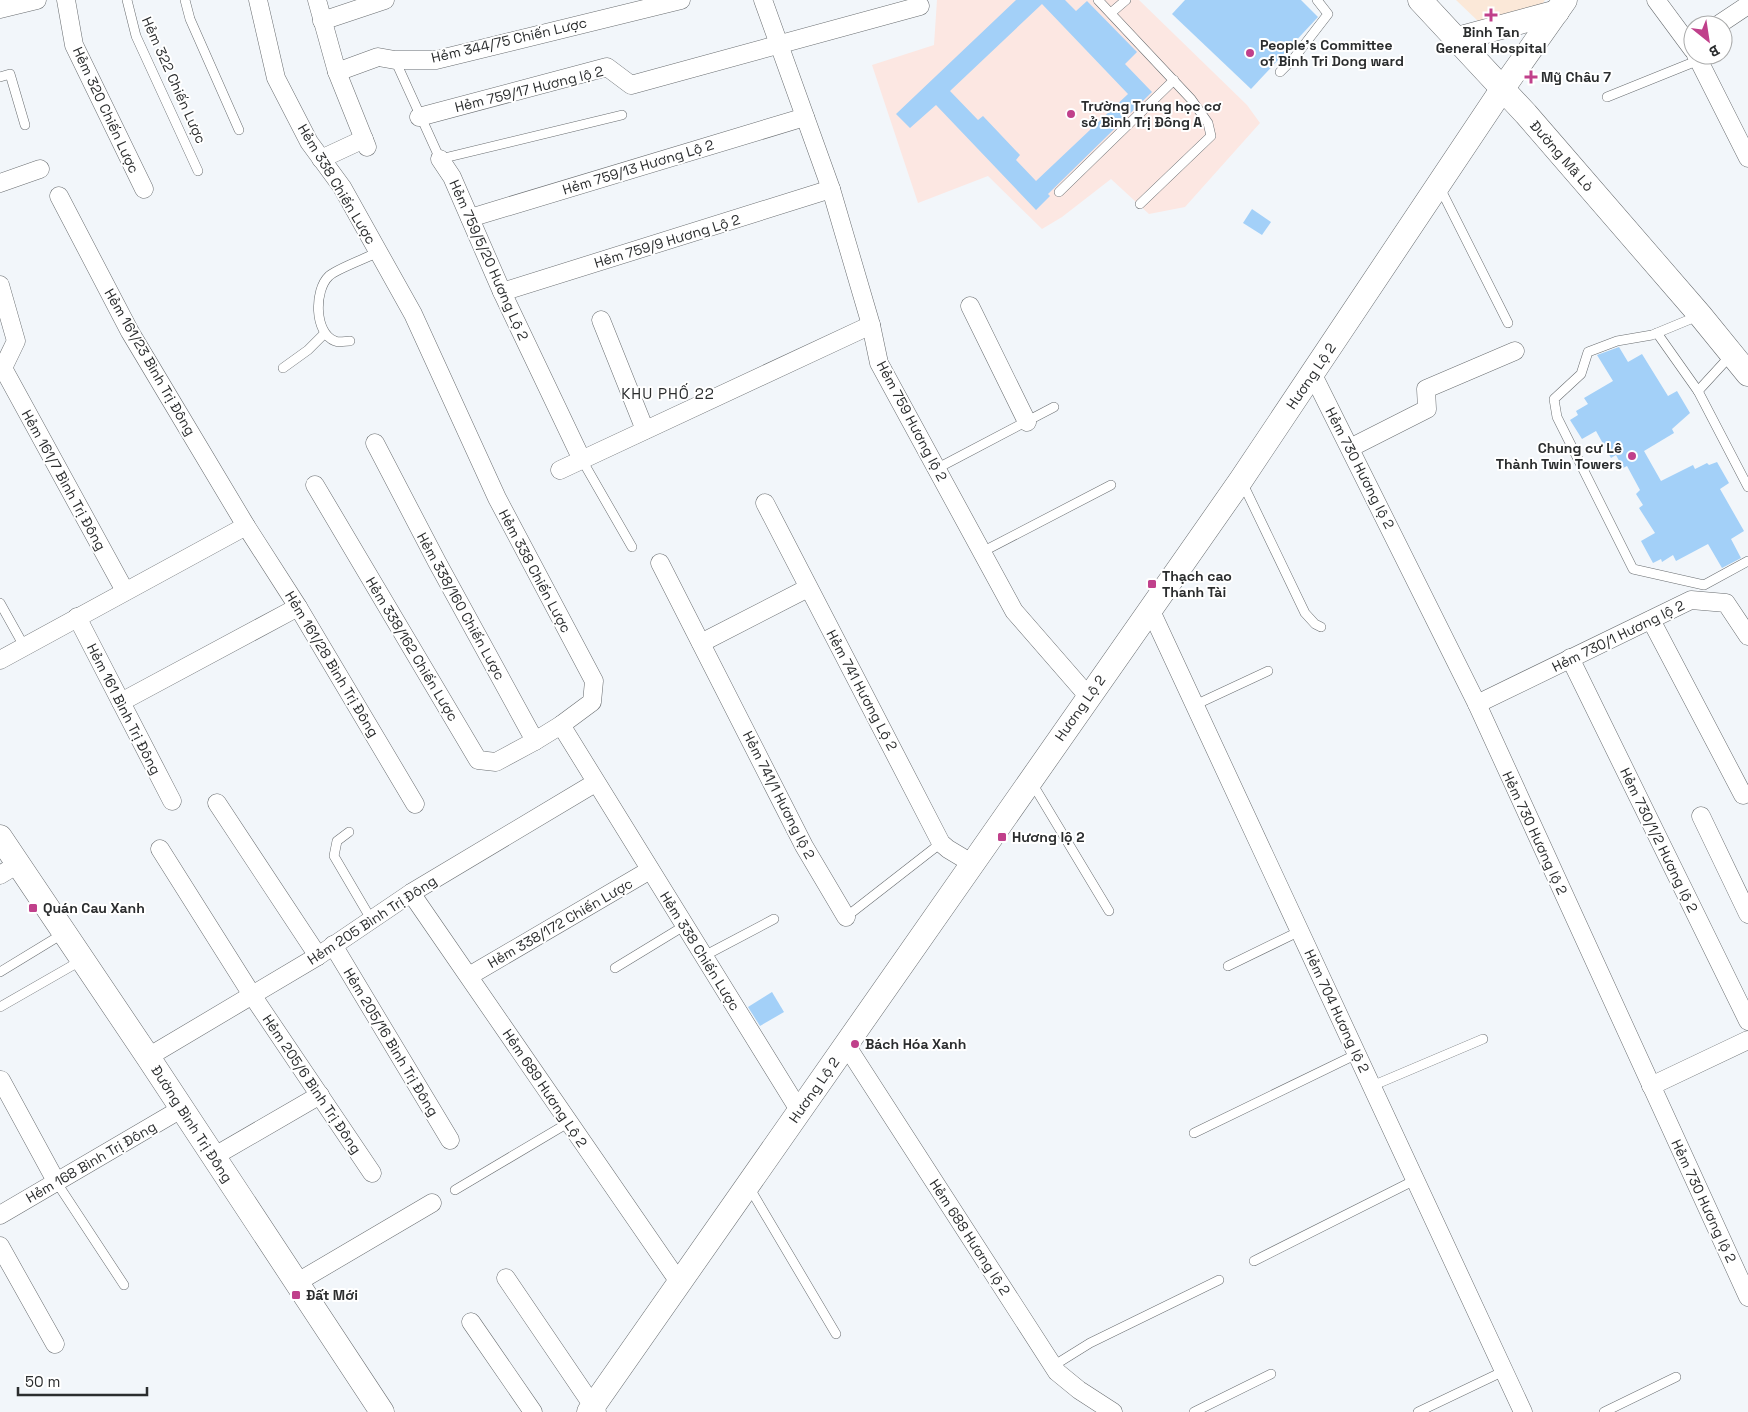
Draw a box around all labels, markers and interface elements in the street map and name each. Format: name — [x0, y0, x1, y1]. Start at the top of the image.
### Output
marker: Binh Tan General Hospital — [1484, 8, 1498, 22]
street label: Hẻm 344/75 Chiến Lược — [429, 13, 589, 67]
street label: Hẻm 322 Chiến Lược — [138, 14, 210, 146]
north arrow — [1683, 15, 1733, 65]
place label: Binh Tan General Hospital — [1436, 23, 1546, 57]
place label: People's Committee of Binh Tri Dong ward — [1260, 36, 1404, 70]
text: B — [1706, 41, 1723, 61]
street label: Hẻm 320 Chiến Lược — [69, 44, 143, 176]
marker: People's Committee of Binh Tri Dong ward — [1244, 47, 1256, 59]
street label: Hẻm 759/17 Hương lộ 2 — [453, 62, 605, 116]
place label: Mỹ Châu 7 — [1541, 68, 1611, 86]
marker: Mỹ Châu 7 — [1525, 71, 1537, 83]
place label: Trường Trung học cơ sở Bình Trị Đông A — [1081, 97, 1221, 131]
marker: Trường Trung học cơ sở Bình Trị Đông A — [1065, 108, 1077, 120]
street label: Đường Mã Lò — [1526, 117, 1598, 195]
street label: Hẻm 338 Chiến Lược — [294, 121, 380, 247]
street label: Hẻm 759/13 Hương Lộ 2 — [560, 135, 716, 199]
street label: Hẻm 759/5/20 Hương Lộ 2 — [445, 177, 533, 343]
street label: Hẻm 759/9 Hương Lộ 2 — [592, 210, 742, 272]
street label: Hẻm 161/23 Bình Trị Đông — [100, 285, 200, 439]
street label: Hương Lộ 2 — [1282, 339, 1340, 413]
street label: Hẻm 759 Hương lộ 2 — [873, 358, 951, 484]
district label: KHU PHỐ 22 — [621, 383, 715, 403]
street label: Hẻm 730 Hương lộ 2 — [1322, 404, 1398, 532]
street label: Hẻm 161/7 Bình Trị Đông — [18, 406, 110, 554]
place label: Chung cư Lê Thành Twin Towers — [1496, 439, 1622, 473]
marker: Chung cư Lê Thành Twin Towers — [1626, 450, 1638, 462]
street label: Hẻm 338 Chiến Lược — [495, 506, 575, 636]
street label: Hẻm 338/160 Chiến Lược — [413, 529, 509, 683]
place label: Thạch cao Thanh Tài — [1162, 567, 1232, 601]
street label: Hẻm 338/162 Chiến Lược — [362, 574, 462, 724]
marker: Thạch cao Thanh Tài — [1146, 578, 1158, 590]
street label: Hẻm 161/28 Bình Trị Đông — [281, 588, 383, 740]
street label: Hẻm 730/1 Hương lộ 2 — [1549, 596, 1687, 676]
street label: Hẻm 741 Hương Lộ 2 — [823, 626, 901, 754]
street label: Hẻm 161 Bình Trị Đông — [83, 640, 165, 778]
street label: Hương Lộ 2 — [1051, 672, 1109, 744]
street label: Hẻm 741/1 Hương lộ 2 — [739, 728, 819, 862]
street label: Hẻm 730/1/2 Hương lộ 2 — [1616, 765, 1702, 915]
street label: Hẻm 730 Hương lộ 2 — [1498, 768, 1572, 898]
place label: Hương lộ 2 — [1012, 828, 1085, 846]
marker: Hương lộ 2 — [996, 831, 1008, 843]
street label: Hẻm 205 Bình Trị Đông — [304, 871, 440, 969]
street label: Hẻm 338/172 Chiến Lược — [484, 874, 636, 972]
street label: Hẻm 338 Chiến Lược — [656, 888, 744, 1014]
place label: Quán Cau Xanh — [43, 899, 145, 917]
marker: Quán Cau Xanh — [27, 902, 39, 914]
street label: Hẻm 704 Hương lộ 2 — [1300, 946, 1374, 1076]
street label: Hẻm 205/16 Bình Trị Đông — [339, 964, 443, 1120]
street label: Hẻm 205/6 Bình Trị Đông — [259, 1011, 365, 1157]
street label: Hẻm 689 Hương Lộ 2 — [499, 1025, 591, 1151]
place label: Bách Hóa Xanh — [865, 1035, 966, 1053]
marker: Bách Hóa Xanh — [849, 1038, 861, 1050]
street label: Hương Lộ 2 — [785, 1054, 843, 1126]
street label: Đường Bình Trị Đông — [147, 1062, 237, 1186]
street label: Hẻm 168 Bình Trị Đông — [22, 1117, 160, 1207]
street label: Hẻm 730 Hương lộ 2 — [1667, 1136, 1741, 1266]
street label: Hẻm 688 Hương lộ 2 — [926, 1176, 1014, 1298]
place label: Đất Mới — [306, 1286, 358, 1304]
marker: Đất Mới — [290, 1289, 302, 1301]
scale bar — [18, 1364, 146, 1396]
text: 50 m — [25, 1372, 60, 1391]

